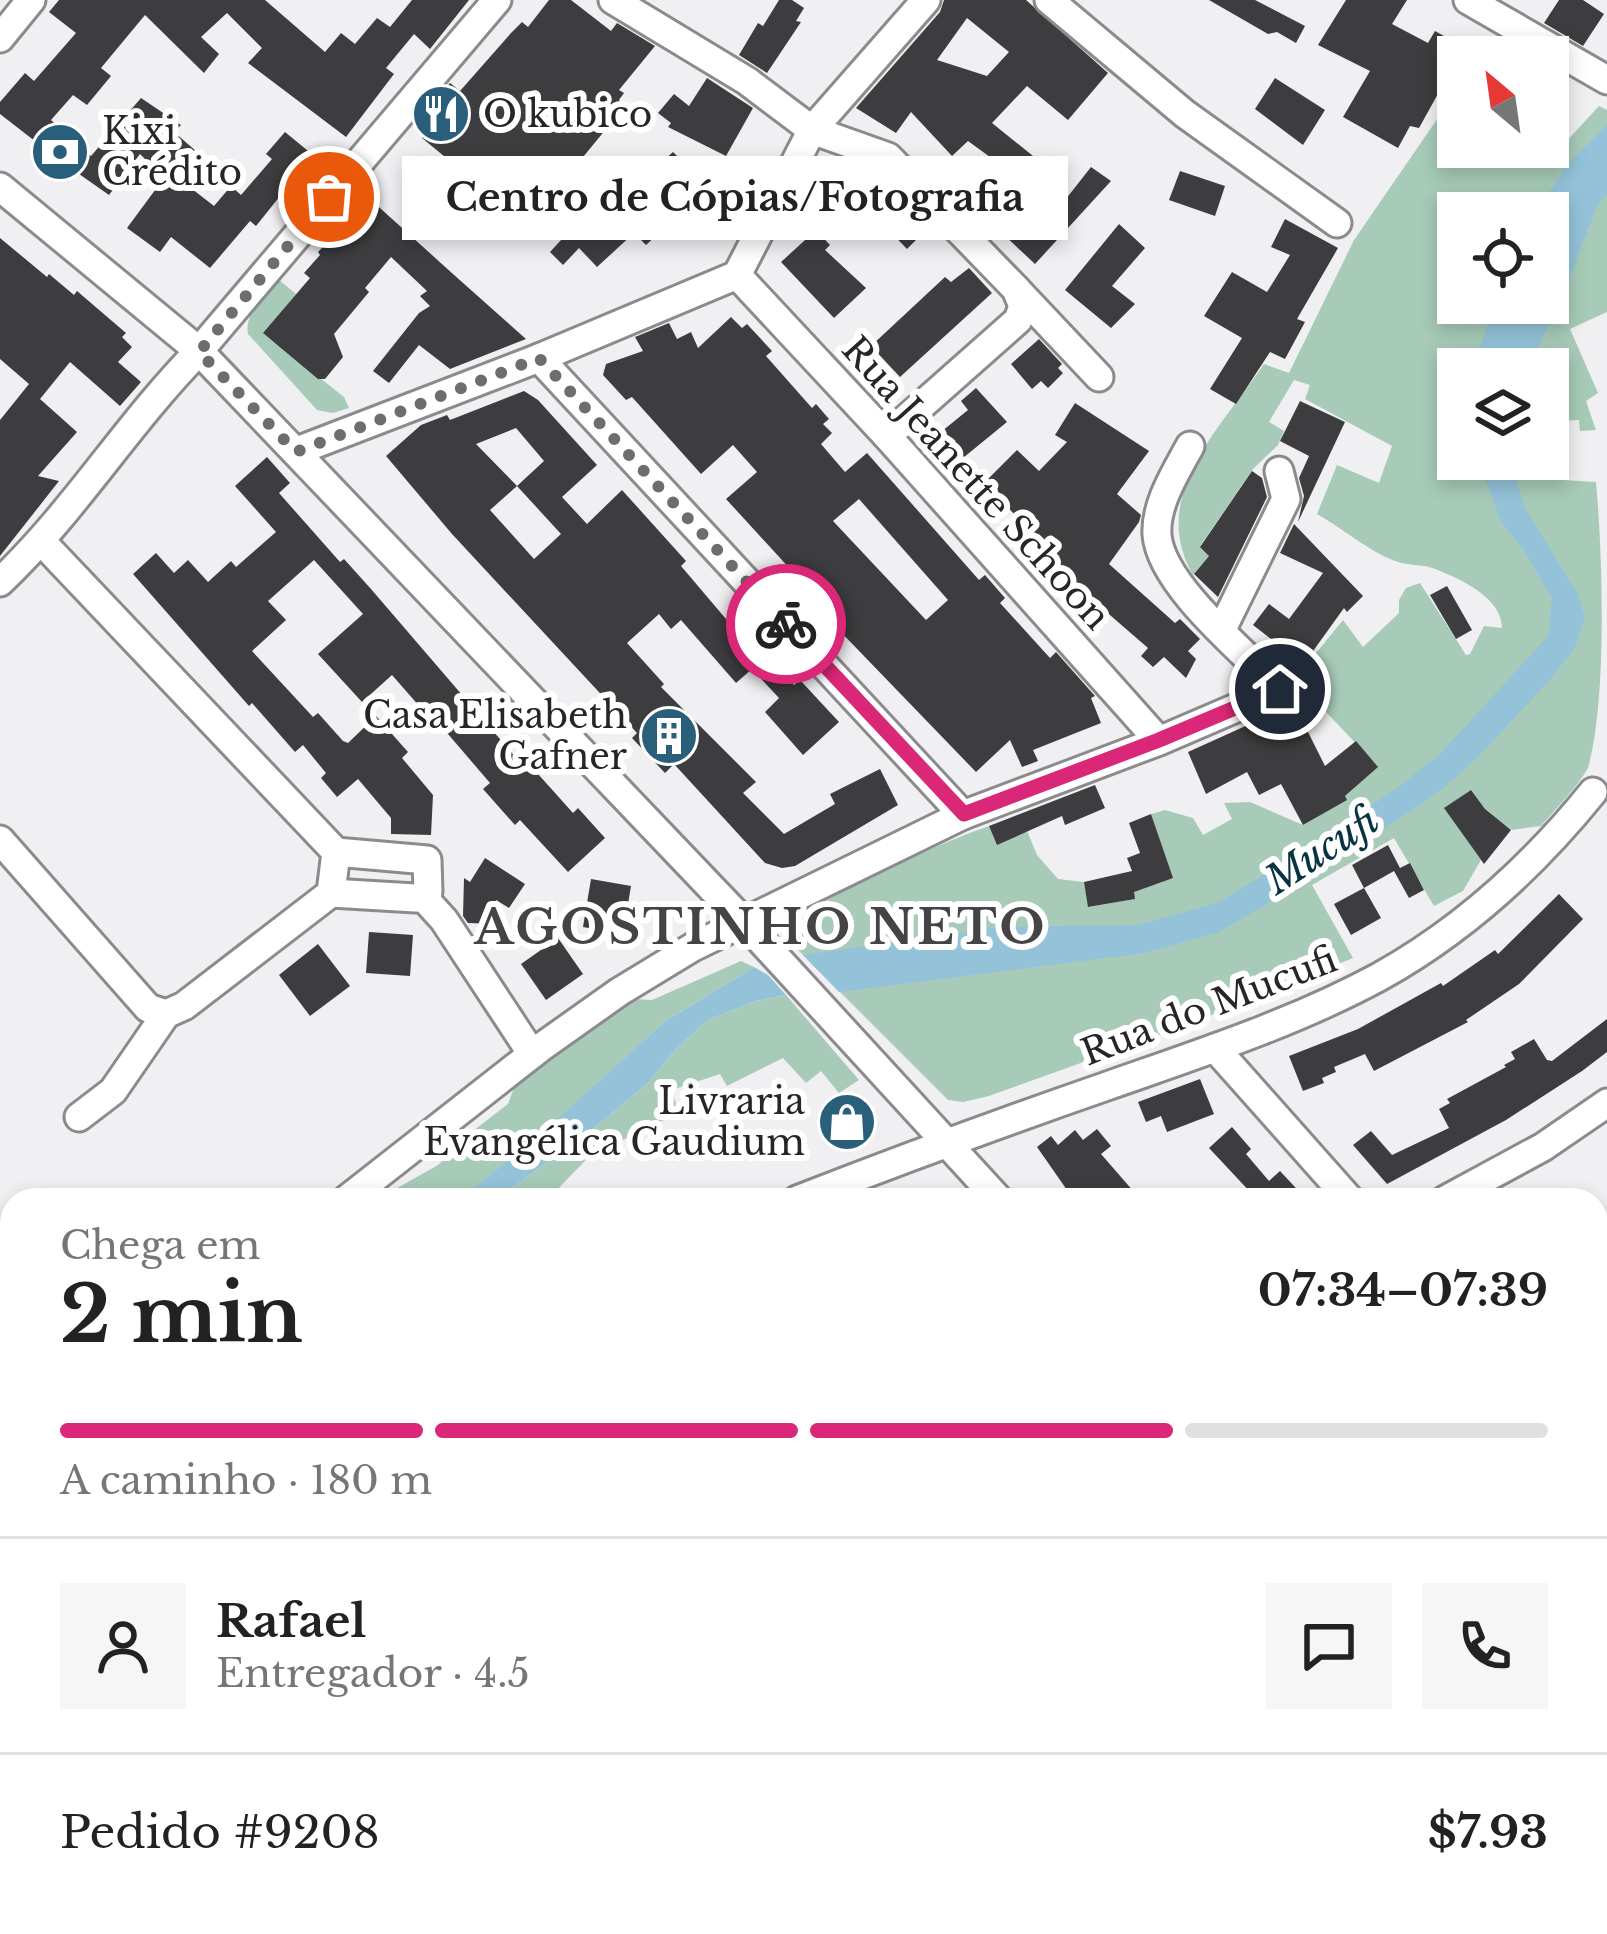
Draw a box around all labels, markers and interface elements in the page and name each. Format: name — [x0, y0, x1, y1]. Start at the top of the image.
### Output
north arrow — [1437, 36, 1569, 168]
map controls — [1437, 36, 1569, 480]
restaurant icon: O kubico — [410, 83, 472, 145]
place label: O kubico — [483, 92, 652, 137]
place label: Kixi Crédito — [102, 109, 242, 195]
bank icon: Kixi Crédito — [29, 121, 91, 183]
pin — [278, 146, 380, 248]
callout: Centro de Cópias/Fotografia — [401, 155, 1067, 239]
icon: bag — [296, 164, 362, 230]
text: Centro de Cópias/Fotografia — [446, 173, 1024, 222]
button: locate — [1437, 192, 1569, 324]
street label: Rua Jeanette Schoon — [832, 327, 1120, 639]
button: layers — [1437, 348, 1569, 480]
courier — [726, 564, 846, 684]
icon: bike — [753, 591, 819, 657]
pin — [1229, 638, 1331, 740]
icon: home — [1247, 656, 1313, 722]
place label: Casa Elisabeth Gafner — [363, 693, 627, 779]
building icon: Casa Elisabeth Gafner — [638, 705, 700, 767]
water label: Mucufi — [1254, 795, 1388, 906]
district label: AGOSTINHO NETO — [473, 897, 1048, 957]
street label: Rua do Mucufi — [1075, 937, 1343, 1075]
place label: Livraria Evangélica Gaudium — [423, 1079, 805, 1165]
shop icon: Livraria Evangélica Gaudium — [816, 1091, 878, 1153]
text: Chega em — [60, 1221, 260, 1270]
text: 07:34–07:39 — [1258, 1262, 1548, 1318]
text: 2 min — [60, 1266, 303, 1363]
text: A caminho · 180 m — [60, 1456, 432, 1505]
button: person — [60, 1583, 186, 1709]
button: chat — [1266, 1583, 1392, 1709]
button: phone — [1422, 1583, 1548, 1709]
text: Rafael — [216, 1593, 367, 1649]
text: Entregador · 4.5 — [216, 1649, 530, 1698]
text: Pedido #9208 — [60, 1804, 380, 1860]
text: $7.93 — [1428, 1804, 1548, 1860]

